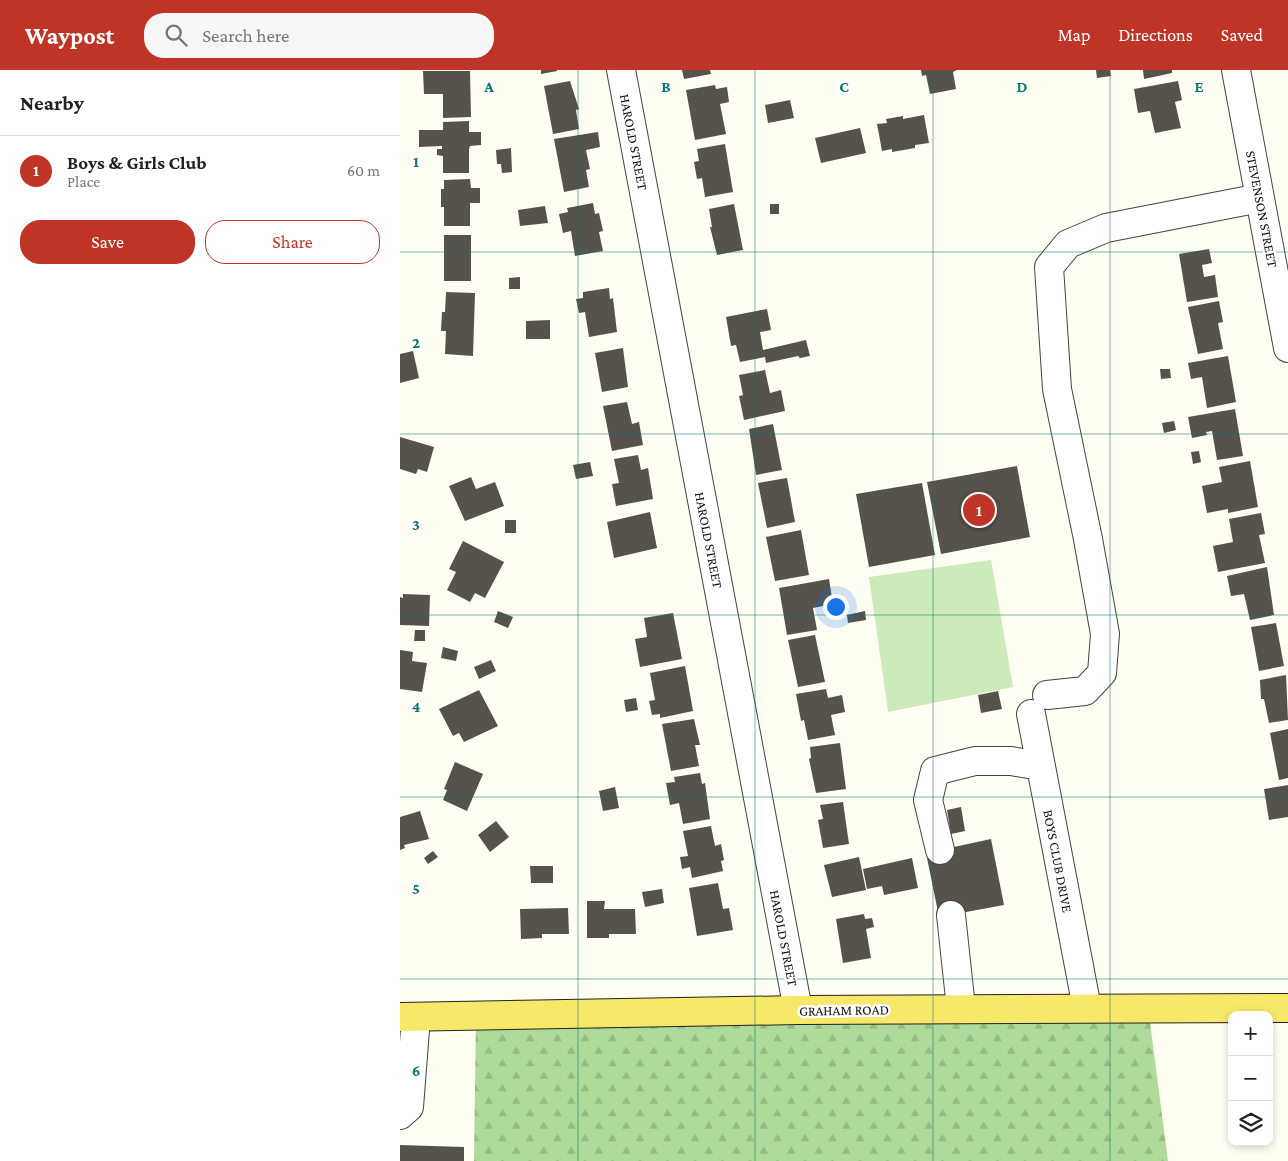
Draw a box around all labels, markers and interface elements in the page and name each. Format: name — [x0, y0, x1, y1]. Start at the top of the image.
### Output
search box — [144, 13, 494, 58]
icon: search — [162, 21, 190, 49]
text: Waypost — [25, 22, 114, 49]
text: Search here — [202, 25, 289, 46]
text: Map — [1058, 25, 1090, 45]
text: Directions — [1118, 25, 1193, 45]
text: Saved — [1221, 25, 1263, 45]
text: A — [483, 78, 494, 95]
text: B — [661, 78, 671, 95]
text: C — [839, 78, 849, 95]
text: D — [1016, 78, 1028, 95]
text: E — [1194, 78, 1204, 95]
text: Nearby — [20, 91, 84, 115]
street label: HAROLD STREET — [617, 92, 651, 192]
street label: STEVENSON STREET — [1243, 149, 1281, 269]
text: Boys & Girls Club — [67, 152, 207, 173]
text: 1 — [413, 153, 419, 170]
text: 1 — [33, 162, 39, 179]
text: 60 m — [347, 162, 380, 179]
text: Place — [67, 173, 100, 190]
button: Save — [20, 220, 195, 264]
button: Share — [205, 220, 380, 264]
text: 2 — [412, 334, 420, 351]
street label: HAROLD STREET — [692, 490, 726, 590]
pin: 1 — [963, 491, 995, 529]
text: 3 — [412, 516, 420, 533]
your location — [823, 594, 849, 620]
text: 4 — [412, 698, 421, 715]
street label: BOYS CLUB DRIVE — [1040, 808, 1076, 914]
text: 5 — [412, 880, 420, 897]
street label: HAROLD STREET — [767, 888, 801, 988]
street label: GRAHAM ROAD — [799, 1001, 889, 1019]
map controls — [1228, 1011, 1273, 1146]
button: + — [1228, 1011, 1273, 1056]
button: − — [1228, 1056, 1273, 1101]
text: 6 — [412, 1062, 420, 1079]
button: layers — [1228, 1101, 1273, 1146]

